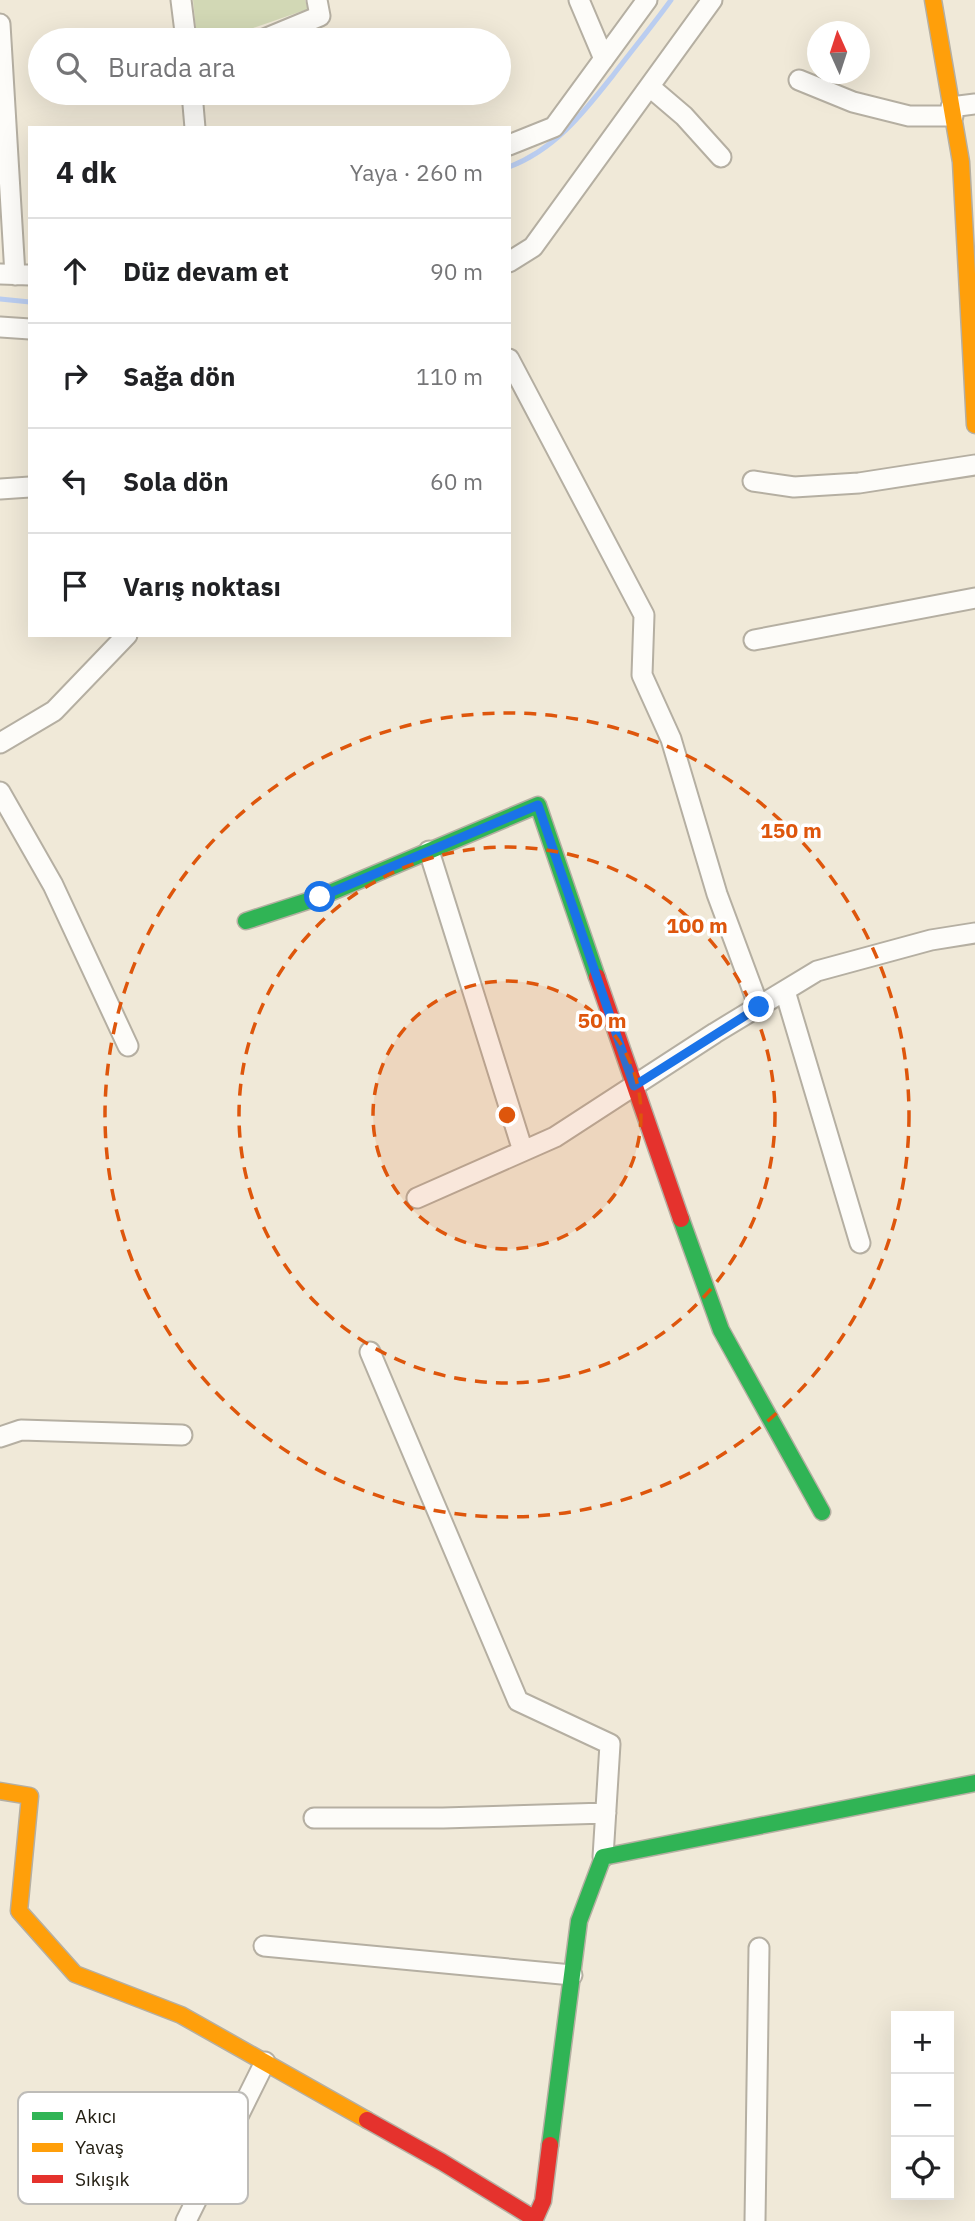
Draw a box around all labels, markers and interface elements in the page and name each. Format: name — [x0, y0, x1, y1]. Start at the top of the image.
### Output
north arrow — [807, 21, 870, 84]
search box — [28, 28, 511, 105]
icon: search — [52, 48, 90, 86]
text: Burada ara — [108, 50, 235, 84]
text: 4 dk — [56, 152, 117, 191]
text: Yaya · 260 m — [350, 157, 483, 187]
icon: ahead — [56, 252, 94, 290]
text: Düz devam et — [123, 254, 289, 288]
text: 90 m — [430, 256, 483, 286]
icon: right — [56, 357, 94, 395]
text: Sağa dön — [123, 359, 235, 393]
text: 110 m — [416, 361, 483, 391]
icon: left — [56, 462, 94, 500]
text: Sola dön — [123, 464, 229, 498]
text: 60 m — [430, 466, 483, 496]
icon: arrive — [56, 567, 94, 605]
text: Varış noktası — [123, 569, 281, 603]
text: 150 m — [760, 816, 822, 844]
route start — [304, 881, 335, 912]
text: 100 m — [666, 911, 728, 939]
route end — [743, 991, 774, 1022]
text: 50 m — [578, 1006, 626, 1034]
centre of rings — [495, 1103, 519, 1127]
map controls — [891, 2011, 954, 2200]
button: + — [891, 2011, 954, 2074]
button: − — [891, 2074, 954, 2137]
legend — [18, 2092, 248, 2204]
text: Akıcı — [75, 2104, 116, 2128]
text: Yavaş — [75, 2135, 124, 2159]
button: locate — [891, 2137, 954, 2200]
text: Sıkışık — [75, 2167, 130, 2191]

